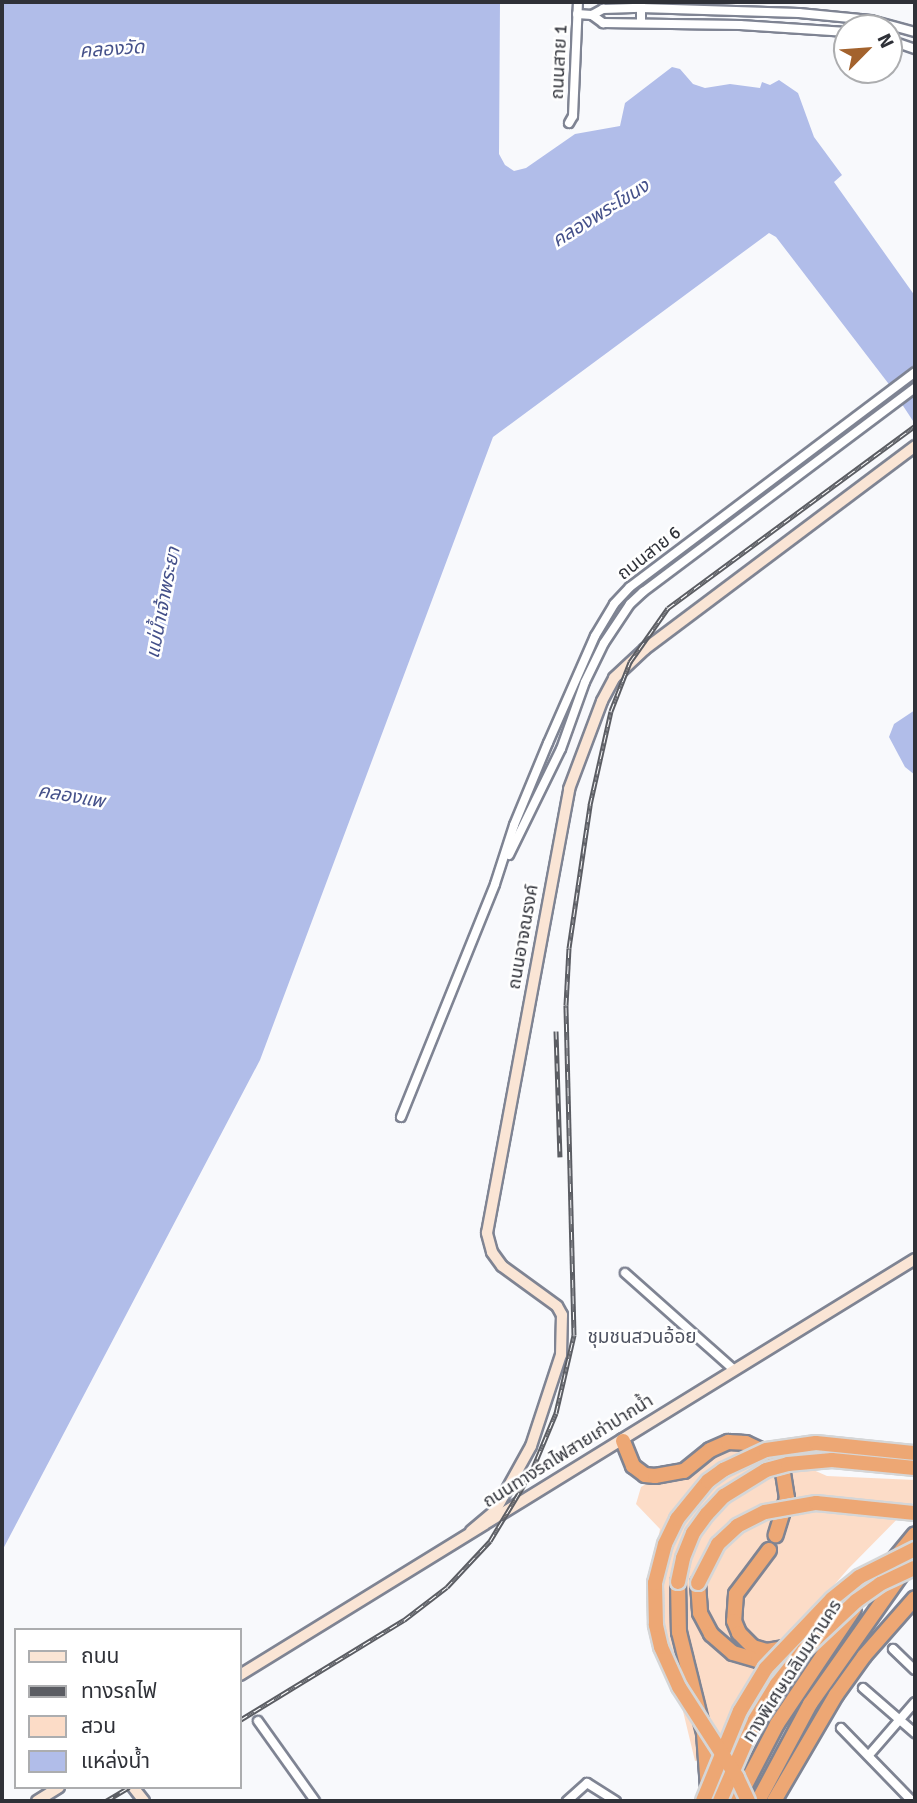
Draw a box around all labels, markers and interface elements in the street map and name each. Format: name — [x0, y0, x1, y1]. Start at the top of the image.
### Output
north arrow — [833, 14, 903, 84]
street label: ถนนสาย 1 — [546, 24, 572, 100]
text: N — [872, 30, 899, 52]
water label: คลองวัด — [79, 36, 145, 64]
water label: คลองพระโขนง — [548, 175, 654, 253]
street label: ถนนสาย 6 — [613, 521, 685, 585]
water label: แม่น้ำเจ้าพระยา — [142, 546, 186, 660]
water label: คลองแพ — [36, 780, 106, 814]
street label: ถนนอาจณรงค์ — [503, 883, 543, 991]
district label: ชุมชนสวนอ้อย — [587, 1327, 697, 1349]
street label: ถนนทางรถไฟสายเก่าปากน้ำ — [479, 1390, 657, 1512]
street label: ทางพิเศษเฉลิมมหานคร — [738, 1596, 846, 1746]
legend — [14, 1628, 242, 1789]
text: ถนน — [81, 1643, 119, 1669]
text: ทางรถไฟ — [81, 1678, 157, 1704]
text: สวน — [81, 1713, 116, 1739]
text: แหล่งน้ำ — [81, 1748, 150, 1774]

